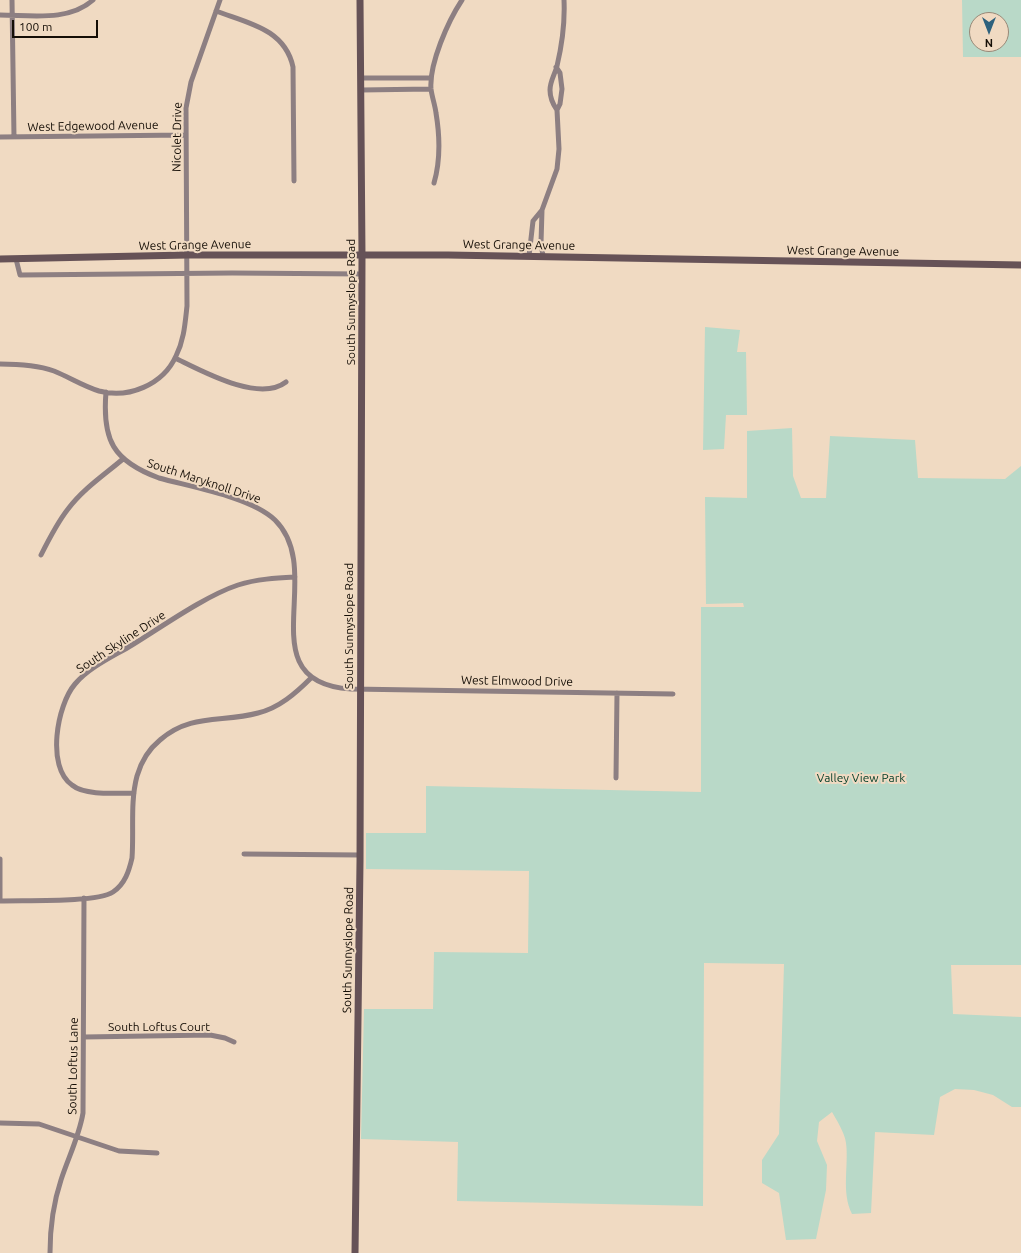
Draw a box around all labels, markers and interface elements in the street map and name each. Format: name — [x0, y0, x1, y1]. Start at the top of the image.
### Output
scale bar — [14, 12, 100, 38]
north arrow — [969, 12, 1009, 52]
text: 100 m — [19, 20, 52, 33]
text: N — [985, 37, 993, 49]
street label: Nicolet Drive — [169, 102, 185, 172]
street label: West Edgewood Avenue — [27, 118, 159, 134]
street label: West Grange Avenue — [139, 237, 251, 253]
street label: West Grange Avenue — [463, 237, 575, 253]
street label: South Sunnyslope Road — [344, 239, 358, 365]
street label: West Grange Avenue — [787, 243, 899, 259]
street label: South Maryknoll Drive — [145, 456, 263, 506]
street label: South Sunnyslope Road — [342, 563, 356, 689]
street label: South Skyline Drive — [74, 608, 168, 676]
street label: West Elmwood Drive — [461, 673, 573, 689]
park label: Valley View Park — [817, 771, 905, 785]
street label: South Sunnyslope Road — [340, 887, 356, 1013]
street label: South Loftus Lane — [65, 1017, 81, 1115]
street label: South Loftus Court — [108, 1020, 210, 1034]

